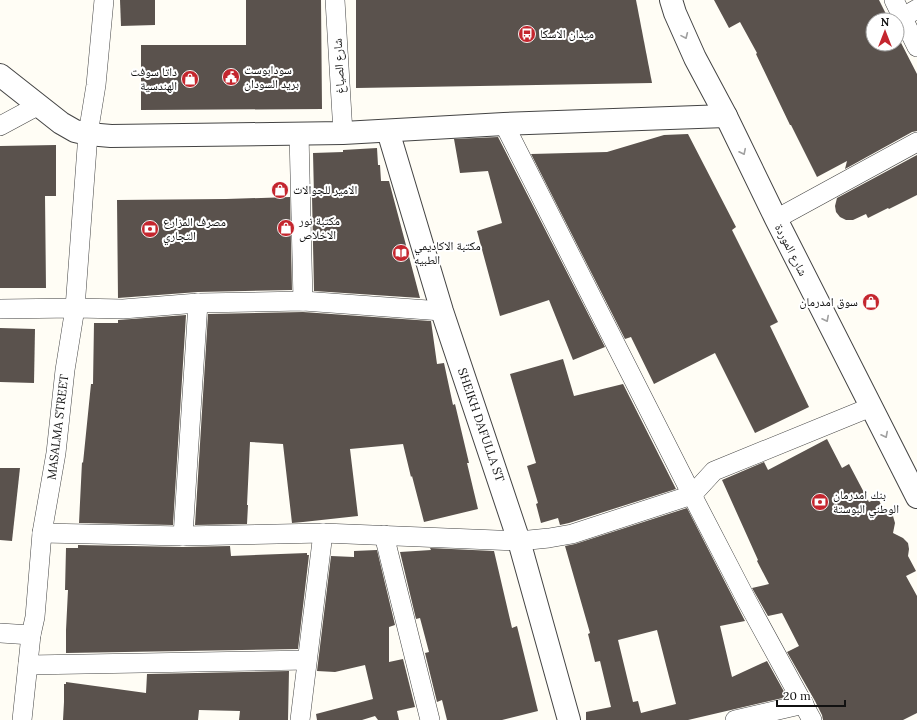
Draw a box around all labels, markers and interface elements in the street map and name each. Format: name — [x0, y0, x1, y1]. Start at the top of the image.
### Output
north arrow — [865, 12, 905, 52]
text: N — [881, 15, 890, 29]
bus stop icon: ميدان الاسكا — [517, 24, 537, 44]
place label: ميدان الاسكا — [540, 26, 594, 41]
one-way arrow — [680, 32, 688, 40]
street label: شارع الصياغ — [330, 38, 348, 94]
place label: سودابوست بريد السودان — [244, 62, 299, 91]
place label: داتا سوفت الهندسية — [131, 64, 177, 93]
public building icon: سودابوست بريد السودان — [221, 67, 241, 87]
shop icon: داتا سوفت الهندسية — [180, 69, 200, 89]
one-way arrow — [738, 148, 746, 156]
shop icon: الامير للجوالات — [270, 180, 290, 200]
place label: الامير للجوالات — [293, 182, 357, 197]
place label: مكتبة نور الاخلاص — [298, 213, 340, 242]
place label: مصرف المزارع التجاري — [163, 214, 226, 246]
shop icon: مكتبة نور الاخلاص — [276, 218, 296, 238]
bank icon: مصرف المزارع التجاري — [140, 219, 160, 239]
street label: شارع الموردة — [771, 221, 811, 279]
place label: مكتبة الاكاديمي الطبيه — [414, 238, 481, 267]
library icon: مكتبة الاكاديمي الطبيه — [391, 243, 411, 263]
shop icon: سوق امدرمان — [861, 292, 881, 312]
place label: سوق امدرمان — [799, 294, 858, 309]
one-way arrow — [822, 315, 829, 322]
street label: SHEIKH DAFULLA ST — [455, 366, 508, 484]
street label: MASALMA STREET — [44, 373, 71, 481]
one-way arrow — [881, 430, 888, 438]
place label: بنك امدرمان الوطني البوستة — [833, 487, 899, 519]
bank icon: بنك امدرمان الوطني البوستة — [810, 492, 830, 512]
scale bar — [777, 682, 845, 708]
text: 20 m — [783, 688, 811, 703]

